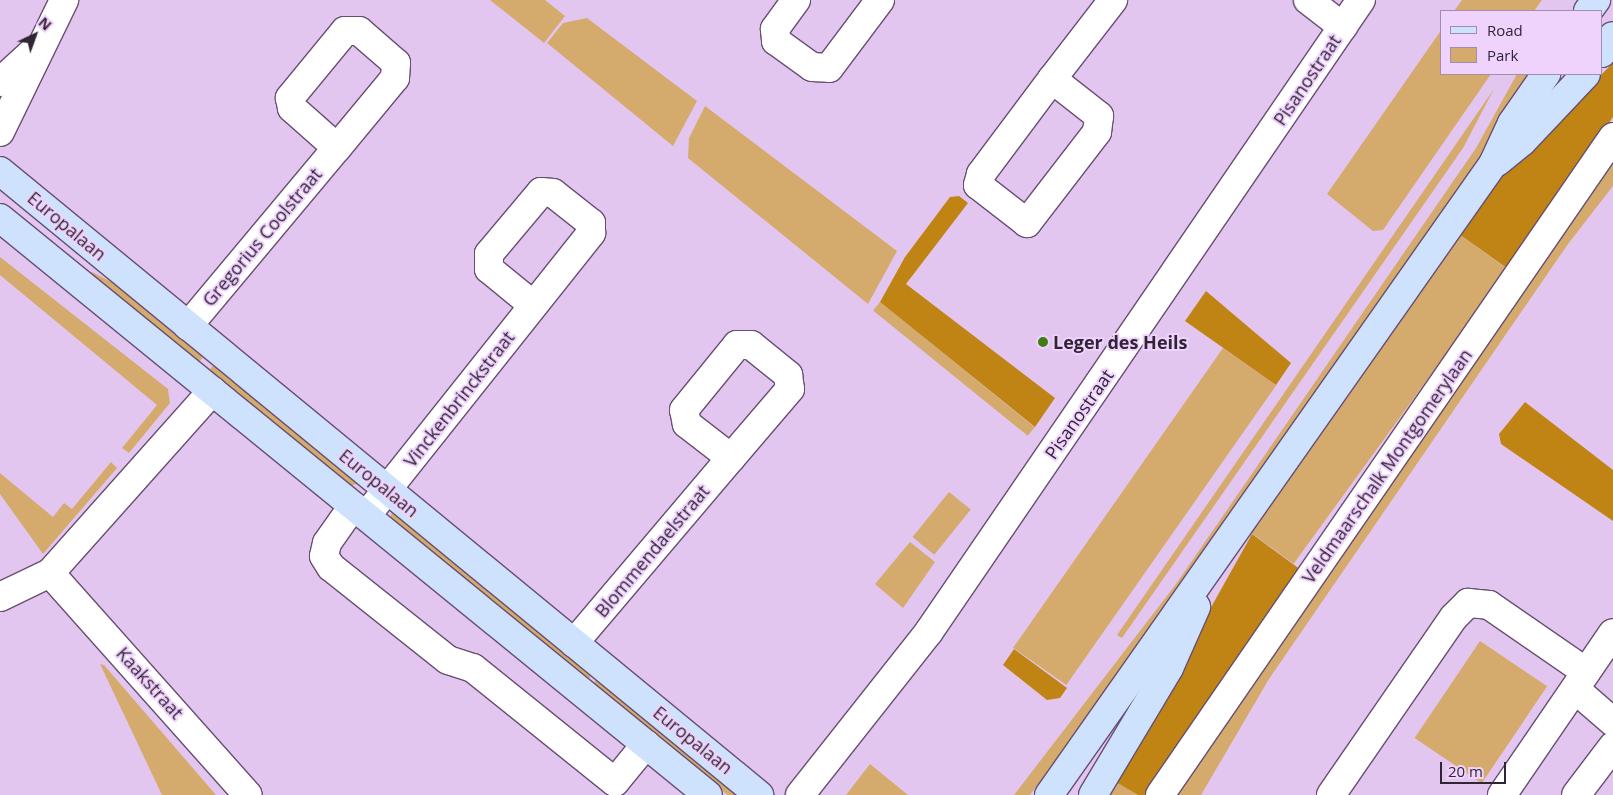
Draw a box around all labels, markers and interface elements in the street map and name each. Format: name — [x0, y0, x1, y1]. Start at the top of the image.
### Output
north arrow — [10, 10, 60, 60]
legend — [1440, 10, 1603, 75]
text: N — [35, 13, 56, 34]
text: Road — [1487, 20, 1523, 40]
street label: Pisanostraat — [1269, 31, 1345, 129]
text: Park — [1487, 45, 1518, 65]
street label: Gregorius Coolstraat — [198, 164, 326, 310]
street label: Europalaan — [23, 187, 111, 265]
street label: Vinckenbrinckstraat — [399, 327, 519, 471]
place label: Leger des Heils — [1053, 331, 1187, 353]
marker: Leger des Heils — [1037, 336, 1049, 348]
street label: Veldmaarschalk Montgomerylaan — [1298, 345, 1476, 587]
street label: Pisanostraat — [1040, 365, 1118, 463]
street label: Europalaan — [335, 444, 423, 522]
street label: Blommendaelstraat — [590, 481, 714, 621]
street label: Kaakstraat — [112, 643, 188, 723]
street label: Europalaan — [649, 701, 737, 779]
scale bar — [1443, 752, 1509, 784]
text: 20 m — [1448, 761, 1483, 781]

